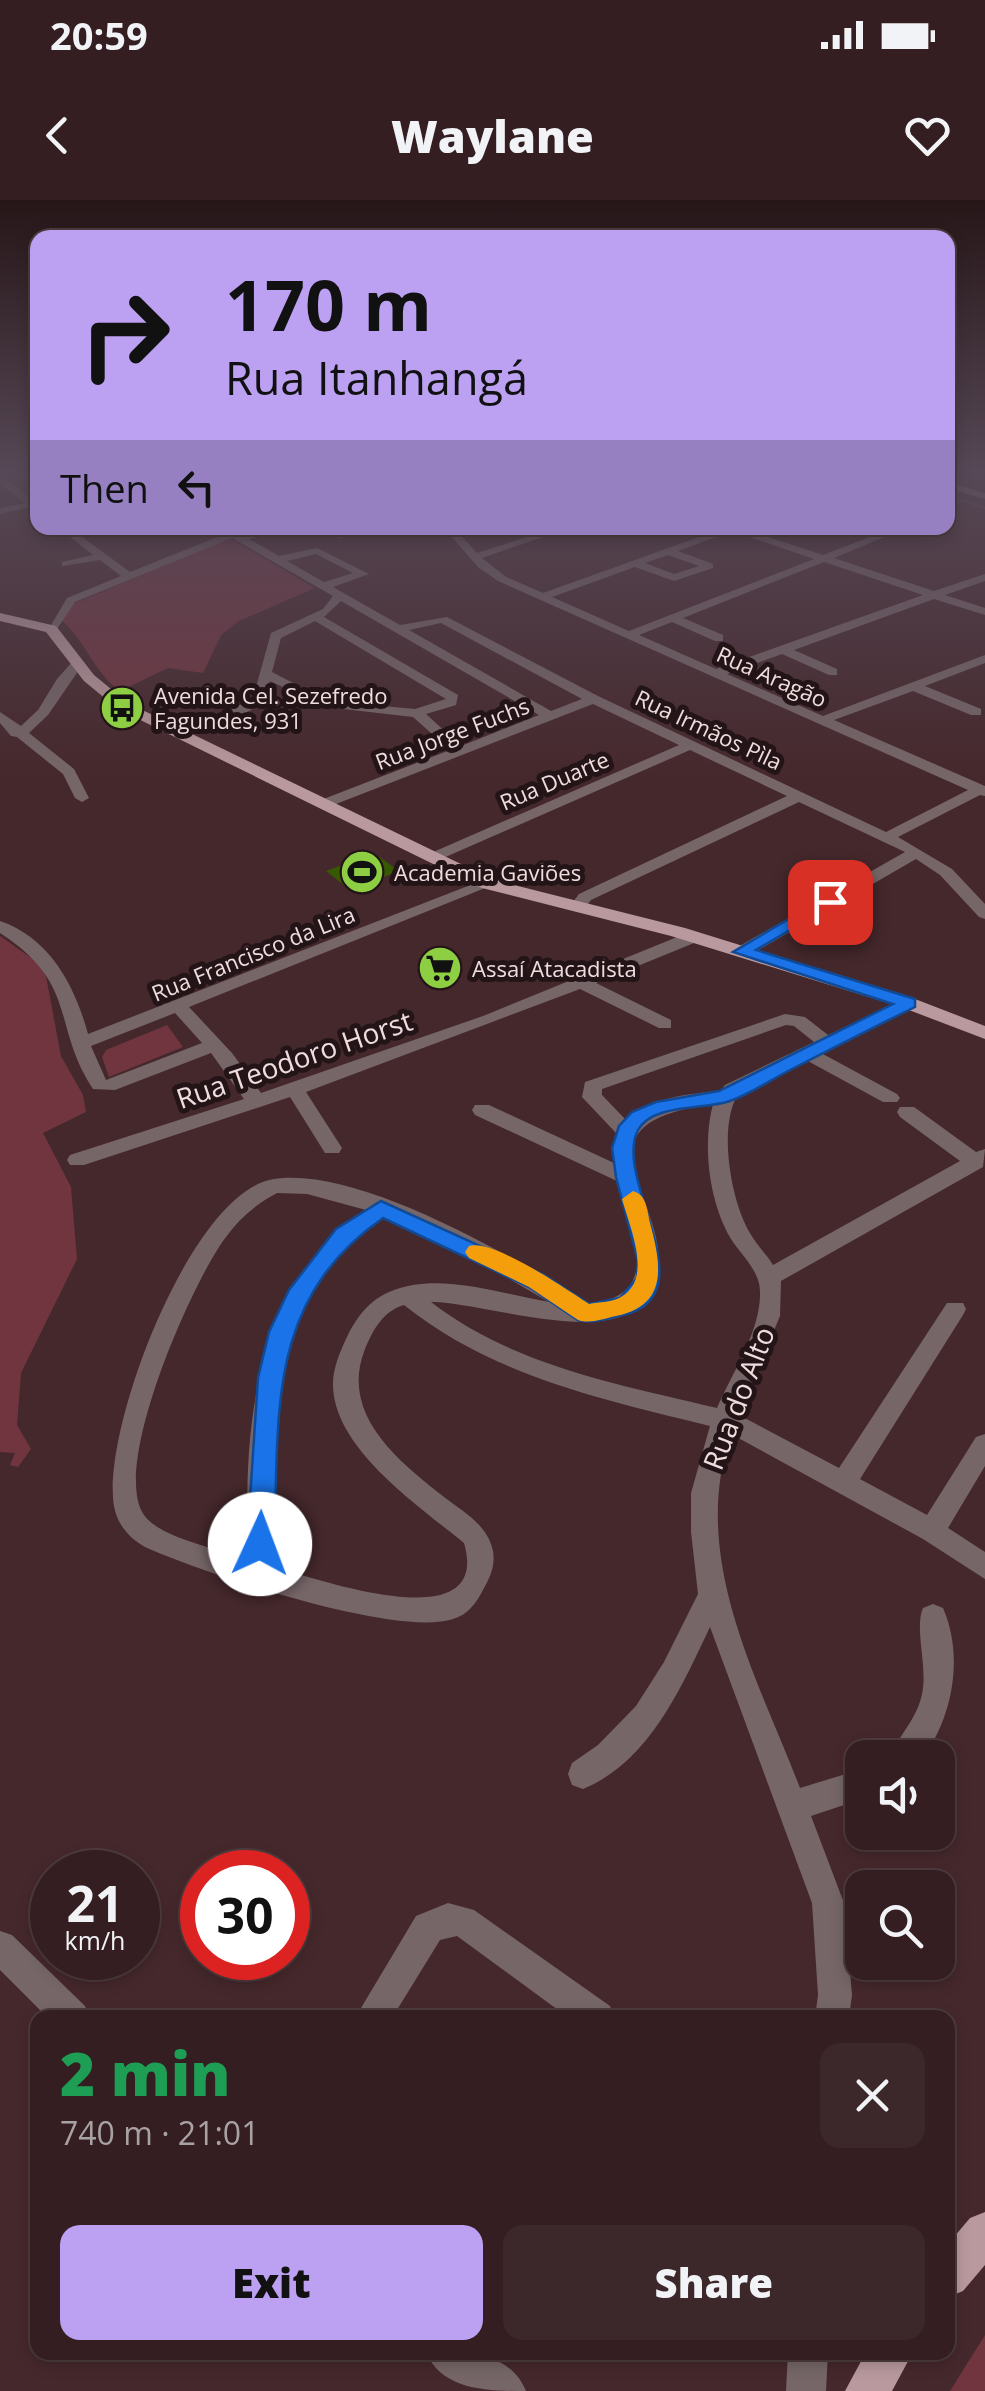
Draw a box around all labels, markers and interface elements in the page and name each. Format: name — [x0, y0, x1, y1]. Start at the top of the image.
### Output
text: 20:59 — [50, 9, 148, 61]
text: Waylane — [391, 105, 594, 166]
icon: back — [30, 108, 85, 163]
icon: heart — [900, 108, 955, 163]
text: 170 m — [225, 256, 432, 352]
icon: right — [60, 270, 190, 400]
text: Rua Itanhangá — [225, 347, 528, 408]
icon: left — [169, 460, 224, 515]
text: Then — [60, 462, 149, 514]
street label: Rua Aragão — [712, 638, 832, 714]
place label: Avenida Cel. Sezefredo Fagundes, 931 — [154, 680, 387, 735]
street label: Rua Irmãos Pìla — [631, 682, 787, 776]
bus stop icon: Avenida Cel. Sezefredo Fagundes, 931 — [99, 685, 145, 731]
street label: Rua Jorge Fuchs — [371, 690, 533, 776]
street label: Rua Duarte — [495, 744, 613, 816]
sports icon: Academia Gaviões — [339, 849, 385, 895]
place label: Academia Gaviões — [394, 857, 581, 887]
pin — [788, 860, 873, 945]
icon: arrive — [803, 875, 858, 930]
street label: Rua Francisco da Lira — [147, 898, 359, 1008]
supermarket icon: Assaí Atacadista — [417, 945, 463, 991]
place label: Assaí Atacadista — [472, 953, 637, 983]
street label: Rua Teodoro Horst — [171, 1001, 417, 1117]
street label: Rua do Alto — [693, 1321, 783, 1475]
position arrow — [208, 1492, 312, 1596]
map controls — [845, 1740, 955, 1980]
button: sound — [845, 1740, 955, 1850]
speed limit sign: 30 — [180, 1850, 310, 1980]
text: 21 — [66, 1869, 124, 1937]
button: search — [845, 1870, 955, 1980]
text: km/h — [65, 1923, 125, 1957]
text: 2 min — [60, 2032, 230, 2114]
button: close — [820, 2043, 925, 2148]
text: 740 m · 21:01 — [60, 2111, 259, 2154]
button: Exit — [60, 2225, 483, 2340]
button: Share — [503, 2225, 925, 2340]

